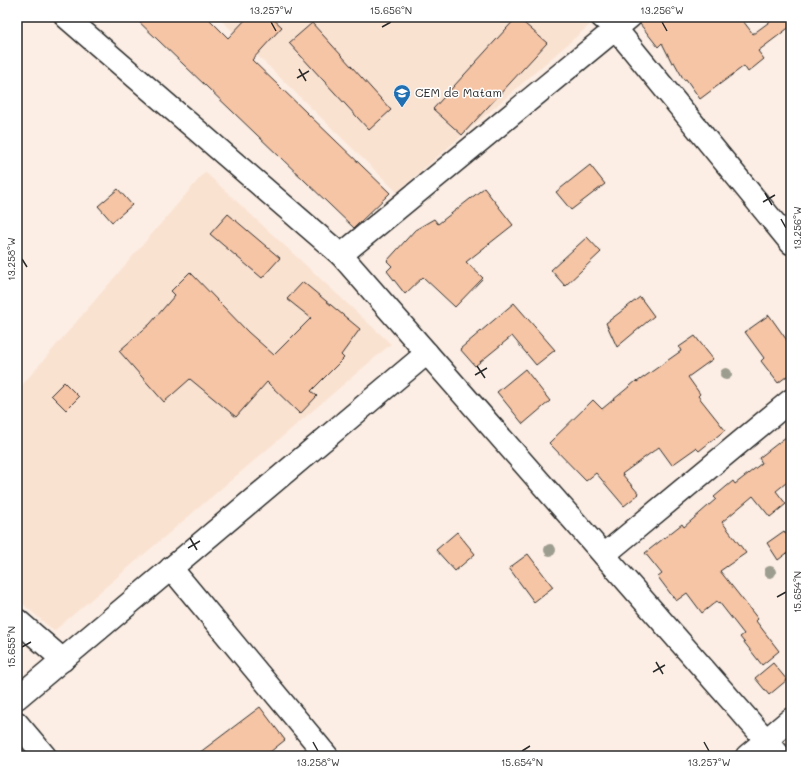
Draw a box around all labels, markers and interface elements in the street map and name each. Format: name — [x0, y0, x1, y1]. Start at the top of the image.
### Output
text: 13.257°W — [250, 3, 293, 17]
text: 15.656°N — [370, 3, 412, 17]
text: 13.256°W — [640, 3, 684, 17]
school or university icon: CEM de Matam — [392, 83, 412, 108]
place label: CEM de Matam — [415, 84, 502, 100]
text: 13.256°W — [790, 206, 804, 250]
text: 13.258°W — [4, 237, 18, 281]
text: 15.654°N — [790, 571, 804, 613]
text: 15.655°N — [4, 626, 18, 668]
text: 13.258°W — [296, 755, 340, 769]
text: 15.654°N — [501, 755, 543, 769]
text: 13.257°W — [688, 755, 731, 769]

